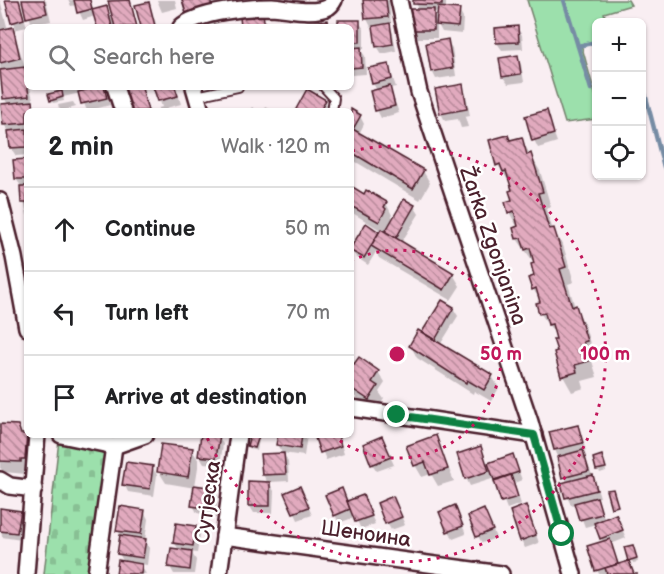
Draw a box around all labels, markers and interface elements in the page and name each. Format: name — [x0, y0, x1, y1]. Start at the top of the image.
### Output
map controls — [592, 18, 646, 180]
button: + — [592, 18, 646, 72]
search box — [24, 24, 354, 90]
icon: search — [45, 41, 78, 74]
text: Search here — [93, 44, 215, 71]
button: − — [592, 72, 646, 126]
button: locate — [592, 126, 646, 180]
text: 2 min — [48, 132, 114, 163]
text: Walk · 120 m — [221, 135, 330, 159]
street label: Žarka Zgonjanina — [454, 162, 532, 329]
icon: ahead — [48, 213, 81, 246]
text: Continue — [105, 216, 195, 243]
text: 50 m — [285, 217, 330, 241]
icon: left — [48, 297, 81, 330]
text: Turn left — [105, 300, 189, 327]
text: 70 m — [286, 301, 330, 325]
centre of rings — [387, 344, 407, 364]
text: 50 m — [480, 344, 522, 365]
text: 100 m — [580, 344, 630, 365]
icon: arrive — [48, 381, 81, 414]
text: Arrive at destination — [105, 384, 307, 411]
route end — [383, 401, 409, 427]
street label: Сутјеска — [190, 458, 226, 545]
street label: Шеноина — [319, 515, 413, 553]
route start — [548, 520, 574, 546]

